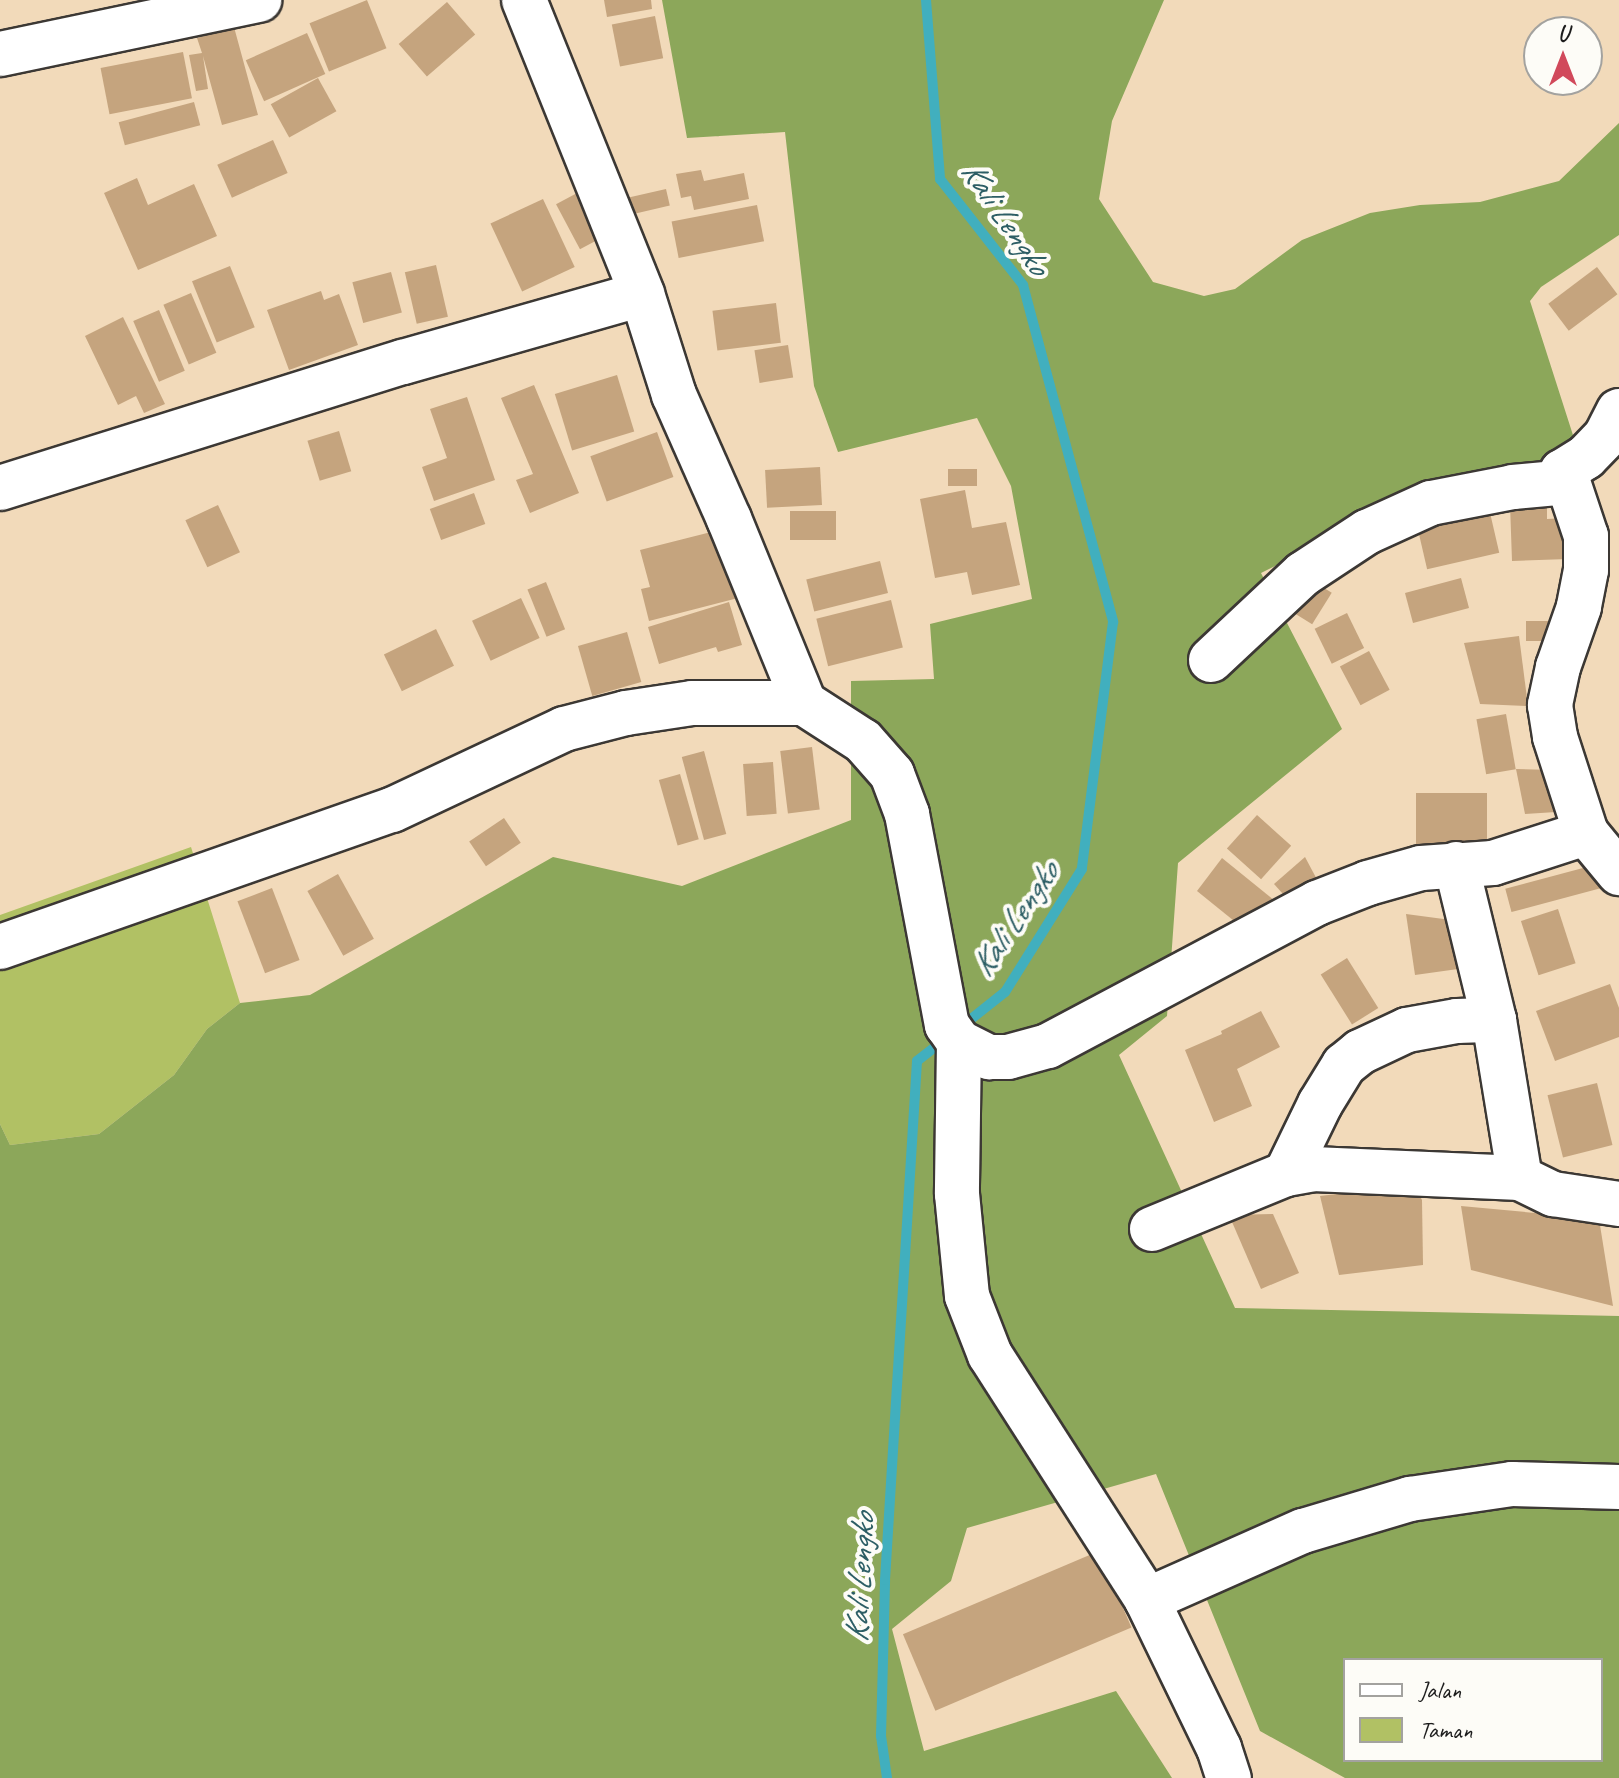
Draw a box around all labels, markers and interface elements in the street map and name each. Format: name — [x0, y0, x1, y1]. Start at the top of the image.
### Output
north arrow — [1523, 16, 1603, 96]
text: U — [1558, 20, 1568, 48]
water label: Kali Lengko — [953, 153, 1059, 281]
water label: Kali Lengko — [961, 855, 1067, 983]
water label: Kali Lengko — [835, 1513, 883, 1643]
legend — [1343, 1658, 1603, 1762]
text: Jalan — [1419, 1675, 1461, 1705]
text: Taman — [1419, 1715, 1472, 1745]

